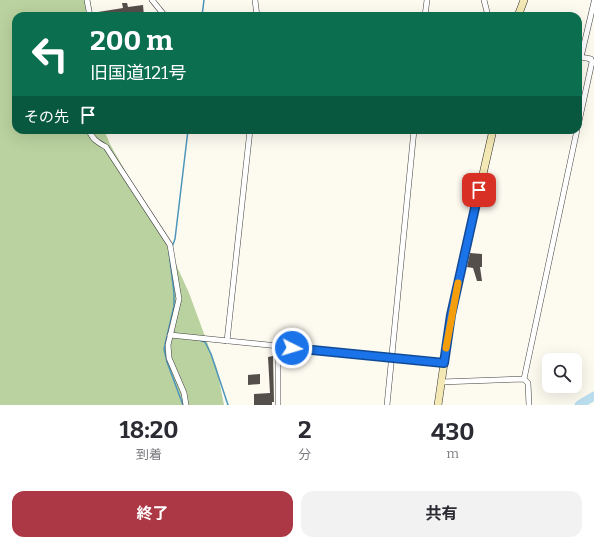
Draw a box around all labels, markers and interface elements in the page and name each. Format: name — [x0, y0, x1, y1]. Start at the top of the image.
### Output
text: 200 m — [90, 24, 173, 57]
icon: left — [24, 28, 76, 80]
text: 旧国道121号 — [90, 62, 186, 84]
icon: arrive — [77, 104, 99, 126]
text: その先 — [24, 108, 69, 126]
pin — [462, 173, 496, 207]
icon: arrive — [468, 179, 490, 201]
position arrow — [271, 327, 313, 369]
map controls — [542, 353, 582, 393]
button: search — [542, 353, 582, 393]
text: 18:20 — [119, 416, 179, 444]
text: 2 — [298, 416, 312, 444]
text: 430 — [431, 418, 475, 446]
text: m — [447, 446, 459, 461]
text: 到着 — [136, 447, 162, 462]
text: 分 — [298, 447, 311, 462]
button: 終了 — [12, 491, 293, 537]
button: 共有 — [301, 491, 582, 537]

